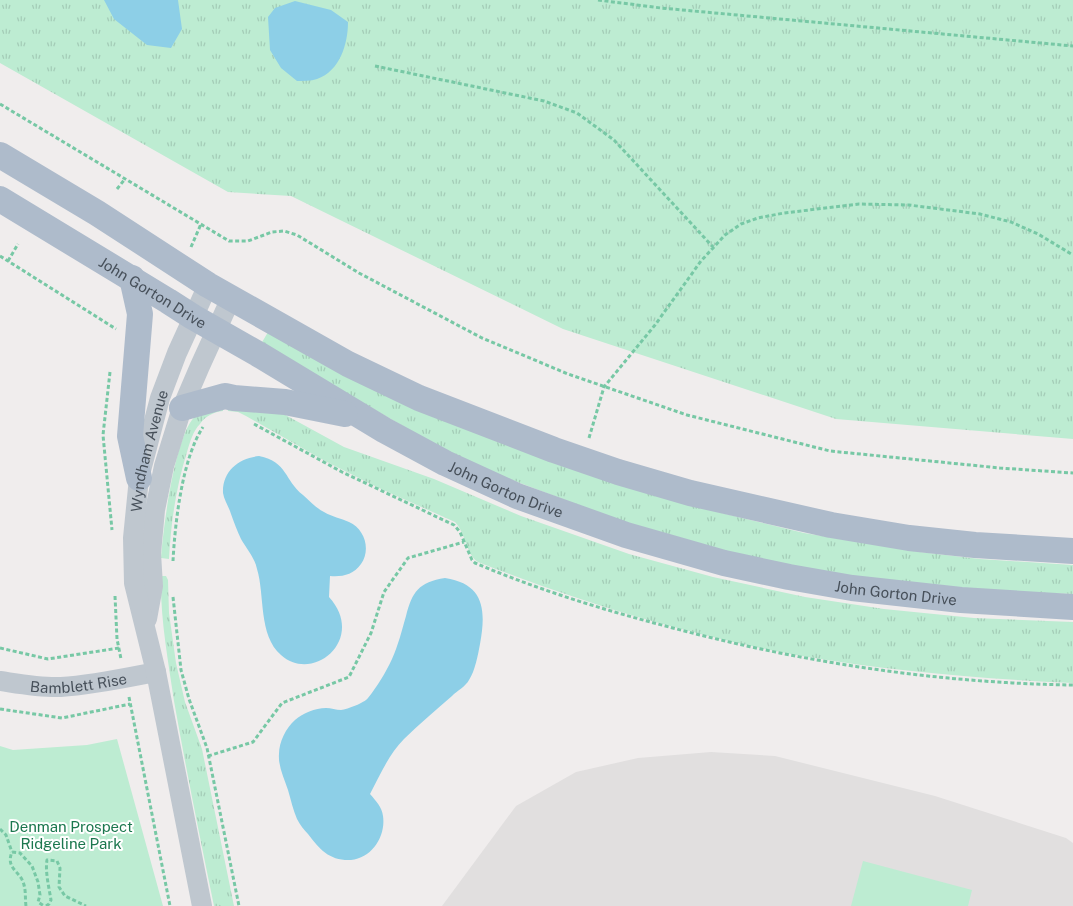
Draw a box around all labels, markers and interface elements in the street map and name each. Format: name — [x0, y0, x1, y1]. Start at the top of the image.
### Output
street label: John Gorton Drive — [96, 253, 210, 331]
street label: Wyndham Avenue — [127, 387, 171, 513]
street label: John Gorton Drive — [446, 457, 566, 520]
street label: John Gorton Drive — [834, 577, 958, 608]
street label: Bamblett Rise — [29, 669, 128, 696]
park label: Denman Prospect Ridgeline Park — [9, 818, 133, 852]

